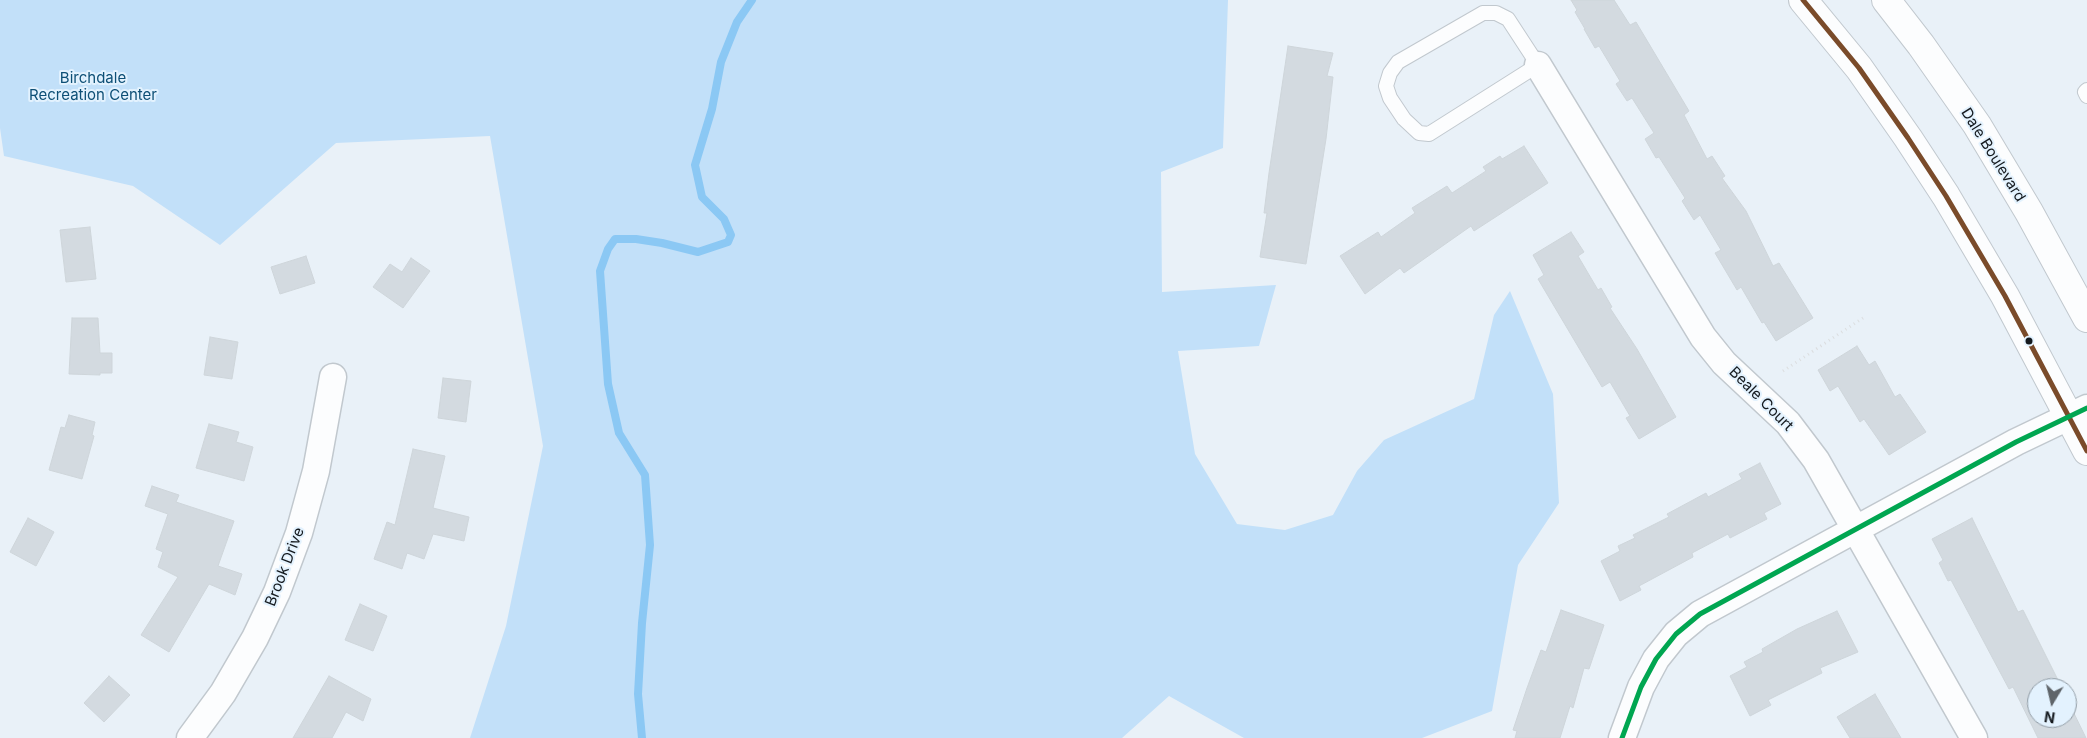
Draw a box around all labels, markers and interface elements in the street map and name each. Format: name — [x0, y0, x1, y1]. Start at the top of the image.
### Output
park label: Birchdale Recreation Center — [29, 69, 157, 104]
street label: Dale Boulevard — [1957, 105, 2029, 205]
unlabelled marker — [2024, 336, 2034, 346]
street label: Beale Court — [1725, 363, 1797, 435]
street label: Brook Drive — [262, 525, 308, 609]
north arrow — [2027, 678, 2077, 728]
text: N — [2043, 708, 2056, 727]

